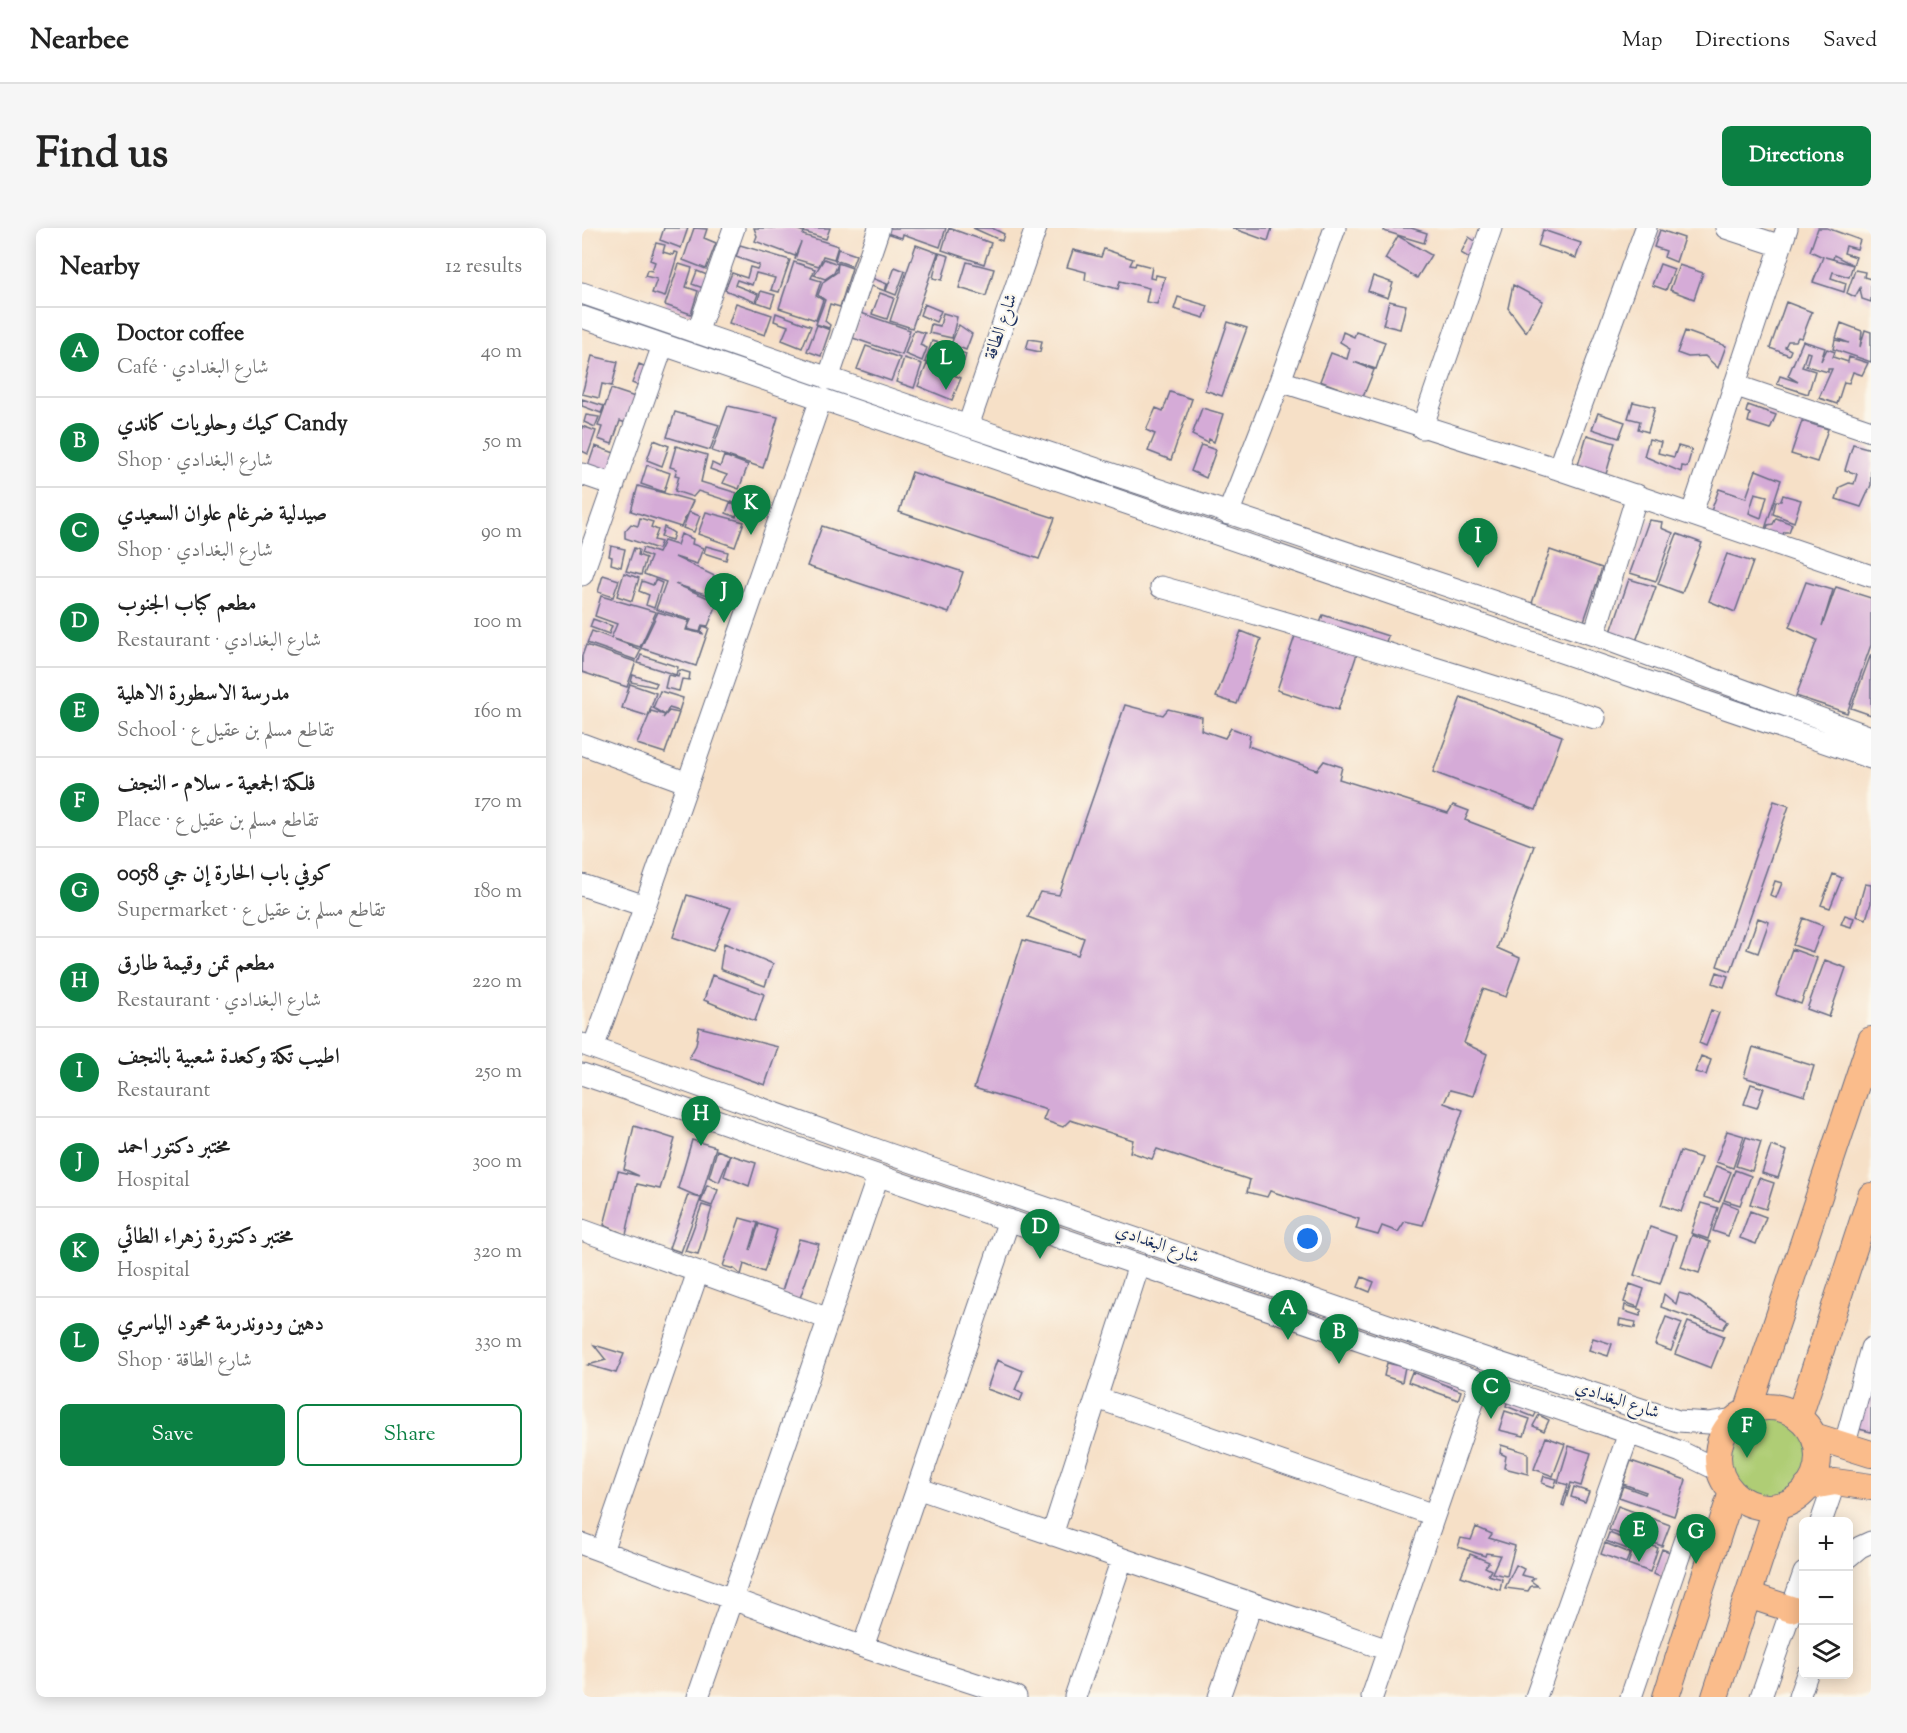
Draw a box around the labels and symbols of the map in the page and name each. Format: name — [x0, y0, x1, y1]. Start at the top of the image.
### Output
street label: شارع الطاقة — [979, 290, 1025, 364]
pin: L — [926, 340, 966, 390]
pin: K — [732, 486, 770, 535]
pin: I — [1458, 518, 1498, 568]
pin: J — [704, 574, 744, 623]
pin: H — [682, 1096, 720, 1146]
pin: D — [1020, 1210, 1060, 1259]
street label: شارع البغدادي — [1111, 1218, 1203, 1272]
your location — [1293, 1224, 1322, 1253]
pin: A — [1268, 1290, 1308, 1340]
pin: B — [1320, 1314, 1359, 1364]
pin: C — [1472, 1370, 1510, 1419]
street label: شارع البغدادي — [1571, 1375, 1663, 1427]
pin: F — [1728, 1408, 1766, 1458]
pin: E — [1620, 1512, 1658, 1562]
pin: G — [1676, 1514, 1716, 1564]

